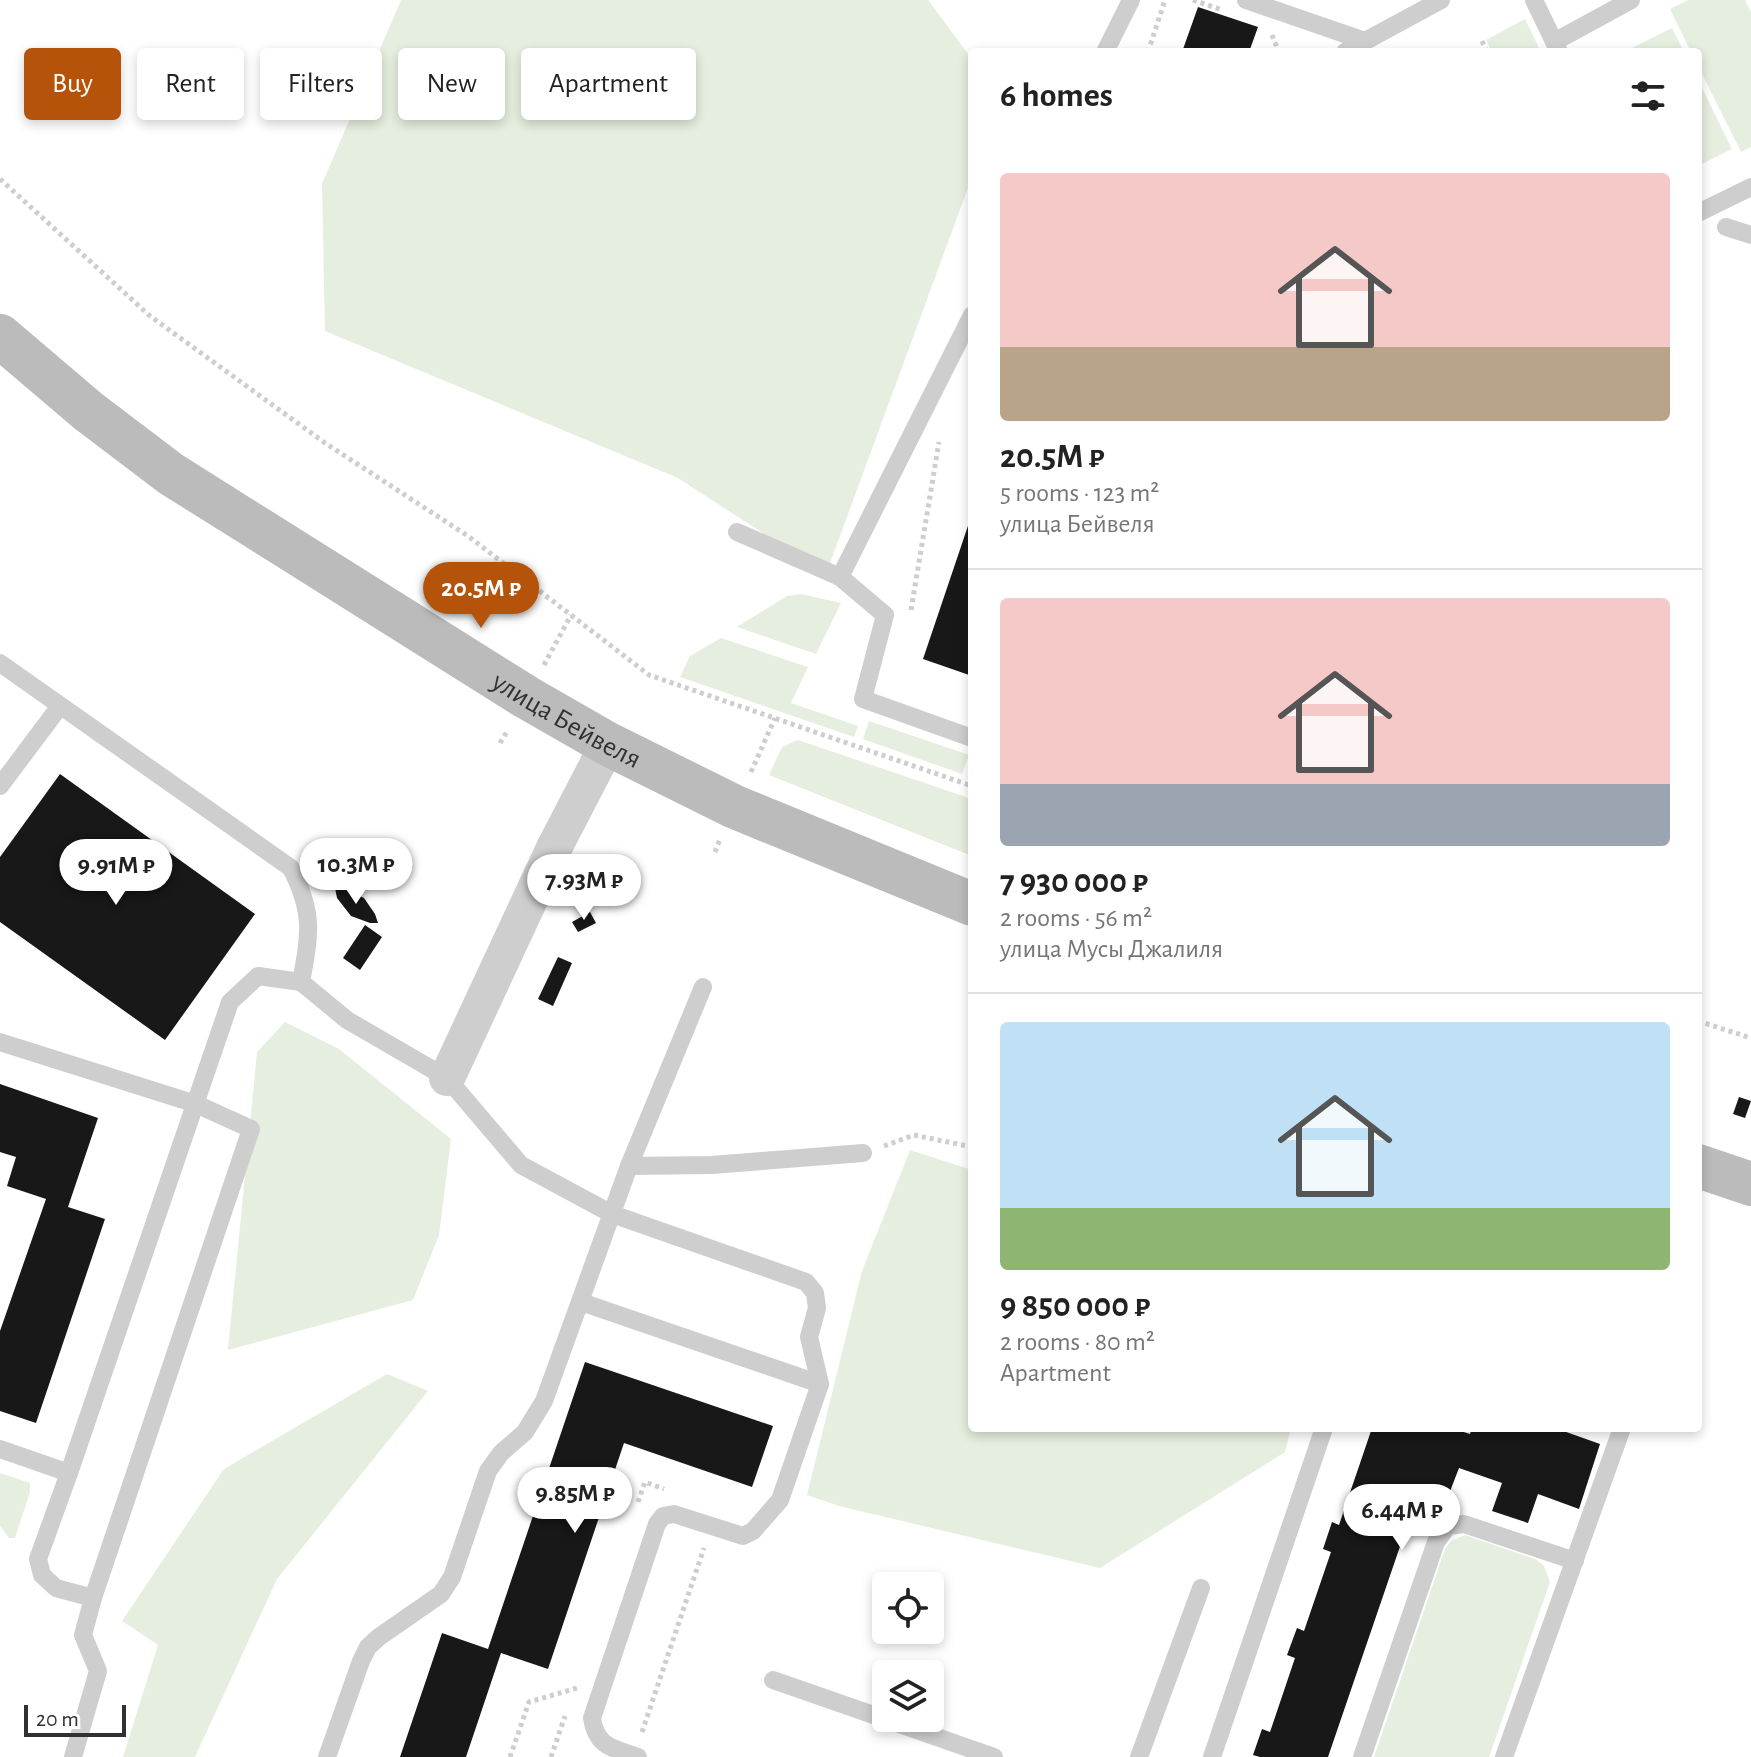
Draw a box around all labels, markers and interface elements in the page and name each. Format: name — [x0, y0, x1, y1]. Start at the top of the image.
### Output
chip: Buy — [24, 48, 121, 120]
chip: Rent — [137, 48, 244, 120]
chip: Filters — [260, 48, 382, 120]
chip: New — [398, 48, 505, 120]
chip: Apartment — [521, 48, 696, 120]
icon: filters — [1626, 74, 1670, 118]
text: 6 homes — [1000, 79, 1113, 113]
icon: home — [1263, 225, 1407, 369]
text: 20.5M ₽ — [1000, 440, 1104, 474]
text: 5 rooms · 123 m² — [1000, 480, 1159, 506]
text: улица Бейвеля — [1000, 511, 1155, 537]
pin: 20.5M ₽ — [407, 562, 555, 630]
text: 20.5M ₽ — [441, 575, 521, 601]
icon: home — [1263, 650, 1407, 794]
street label: улица Бейвеля — [486, 667, 645, 774]
pin: 10.3M ₽ — [282, 838, 430, 906]
pin: 9.91M ₽ — [42, 839, 190, 907]
text: 10.3M ₽ — [318, 851, 394, 877]
text: 9.91M ₽ — [77, 852, 155, 878]
pin: 7.93M ₽ — [510, 854, 658, 922]
text: 7 930 000 ₽ — [1000, 865, 1148, 899]
text: 7.93M ₽ — [545, 867, 623, 893]
text: 2 rooms · 56 m² — [1000, 905, 1152, 931]
text: улица Мусы Джалиля — [1000, 936, 1223, 962]
icon: home — [1263, 1074, 1407, 1218]
text: 9 850 000 ₽ — [1000, 1289, 1150, 1323]
text: 2 rooms · 80 m² — [1000, 1329, 1155, 1355]
text: Apartment — [1000, 1360, 1111, 1386]
pin: 9.85M ₽ — [501, 1467, 649, 1535]
text: 9.85M ₽ — [535, 1480, 615, 1506]
pin: 6.44M ₽ — [1328, 1484, 1476, 1552]
text: 6.44M ₽ — [1361, 1497, 1443, 1523]
map controls — [872, 1572, 944, 1732]
button: locate — [872, 1572, 944, 1644]
button: layers — [872, 1660, 944, 1732]
scale bar — [24, 1701, 126, 1737]
text: 20 m — [36, 1708, 79, 1730]

